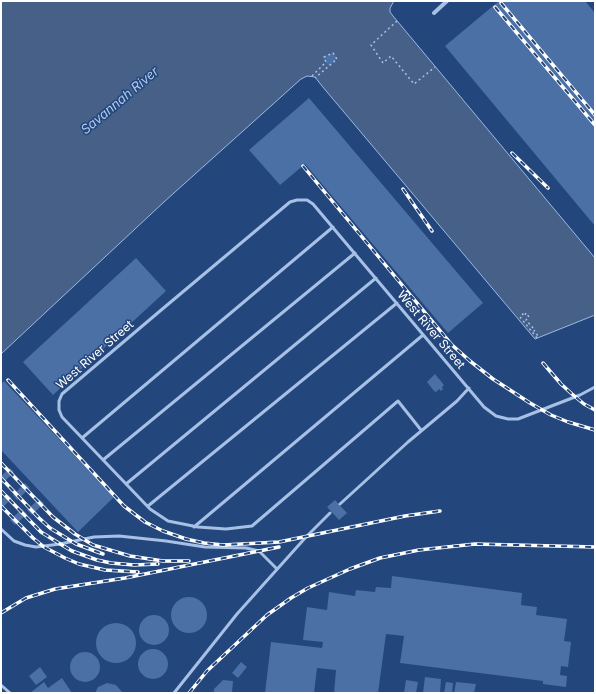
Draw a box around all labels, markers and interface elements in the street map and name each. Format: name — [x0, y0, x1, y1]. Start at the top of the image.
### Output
water label: Savannah River — [78, 64, 162, 138]
street label: West River Street — [394, 288, 468, 372]
street label: West River Street — [53, 318, 137, 392]

